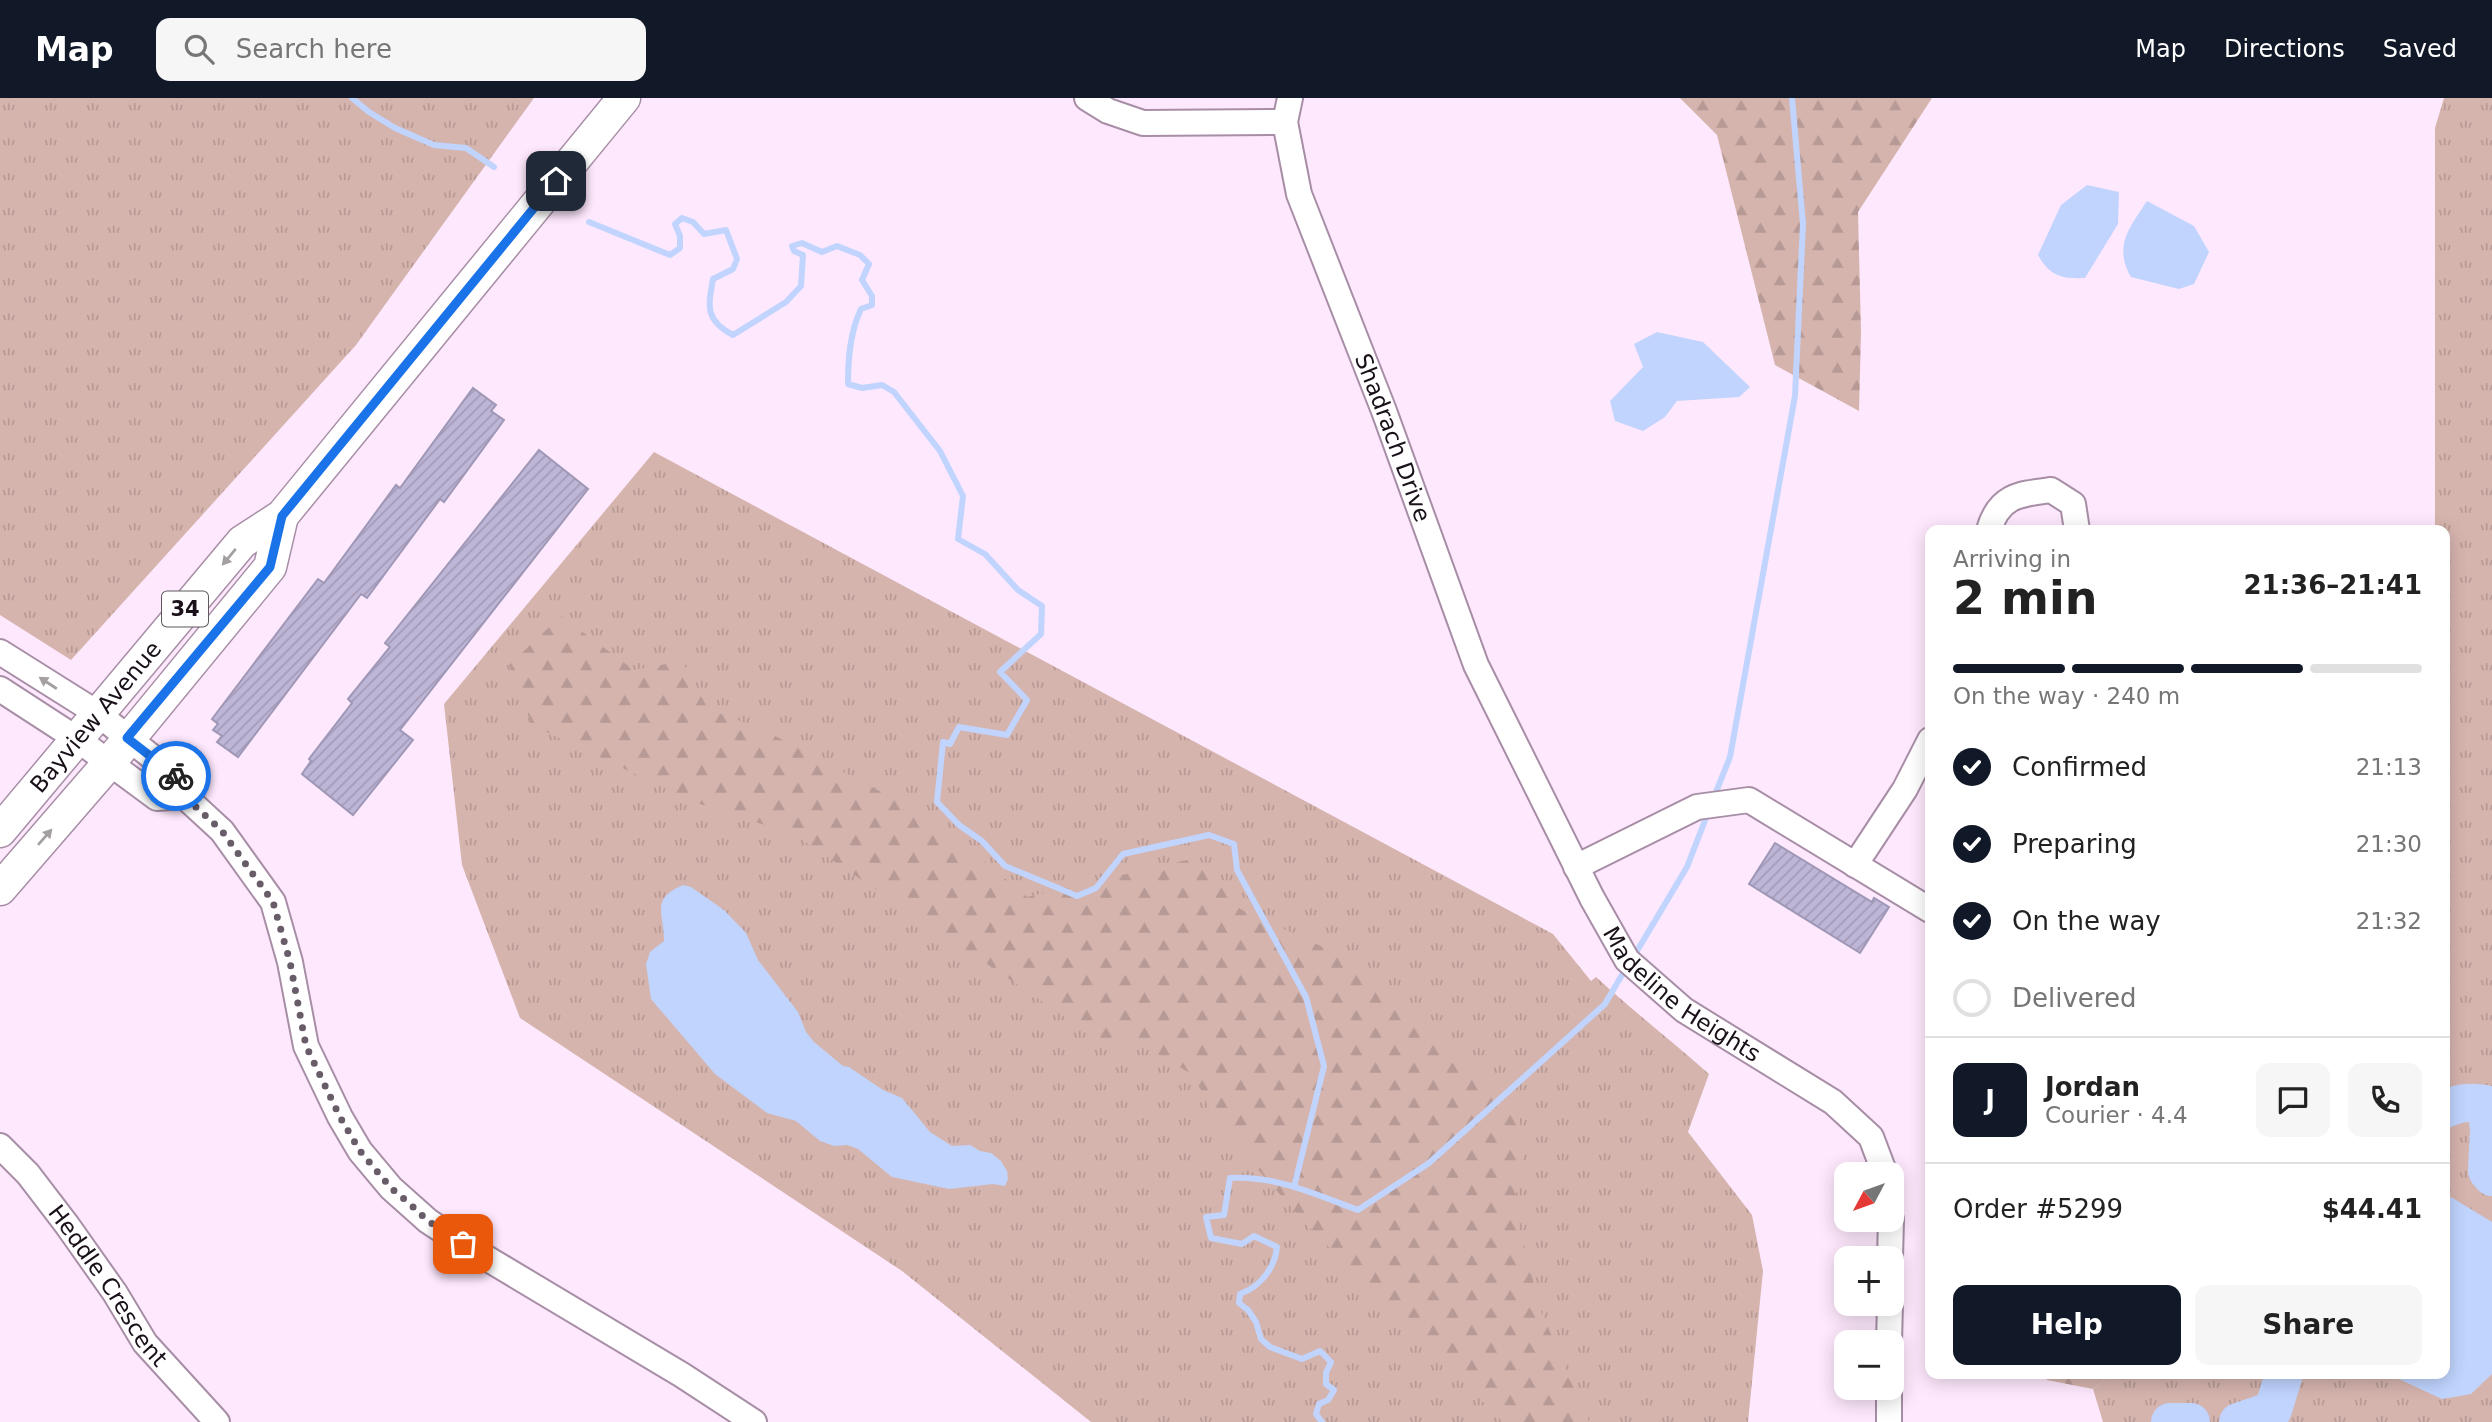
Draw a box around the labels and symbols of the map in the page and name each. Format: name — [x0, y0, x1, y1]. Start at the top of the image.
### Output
pin — [526, 151, 586, 211]
street label: Shadrach Drive — [1350, 350, 1436, 525]
one-way arrow — [222, 548, 237, 565]
road number: 34 — [162, 592, 208, 626]
street label: Bayview Avenue — [25, 636, 166, 798]
one-way arrow — [39, 677, 58, 690]
courier — [141, 741, 211, 811]
one-way arrow — [37, 828, 53, 846]
street label: Madeline Heights — [1598, 922, 1765, 1067]
north arrow — [1834, 1162, 1904, 1232]
street label: Heddle Crescent — [43, 1200, 173, 1371]
pin — [433, 1214, 493, 1274]

